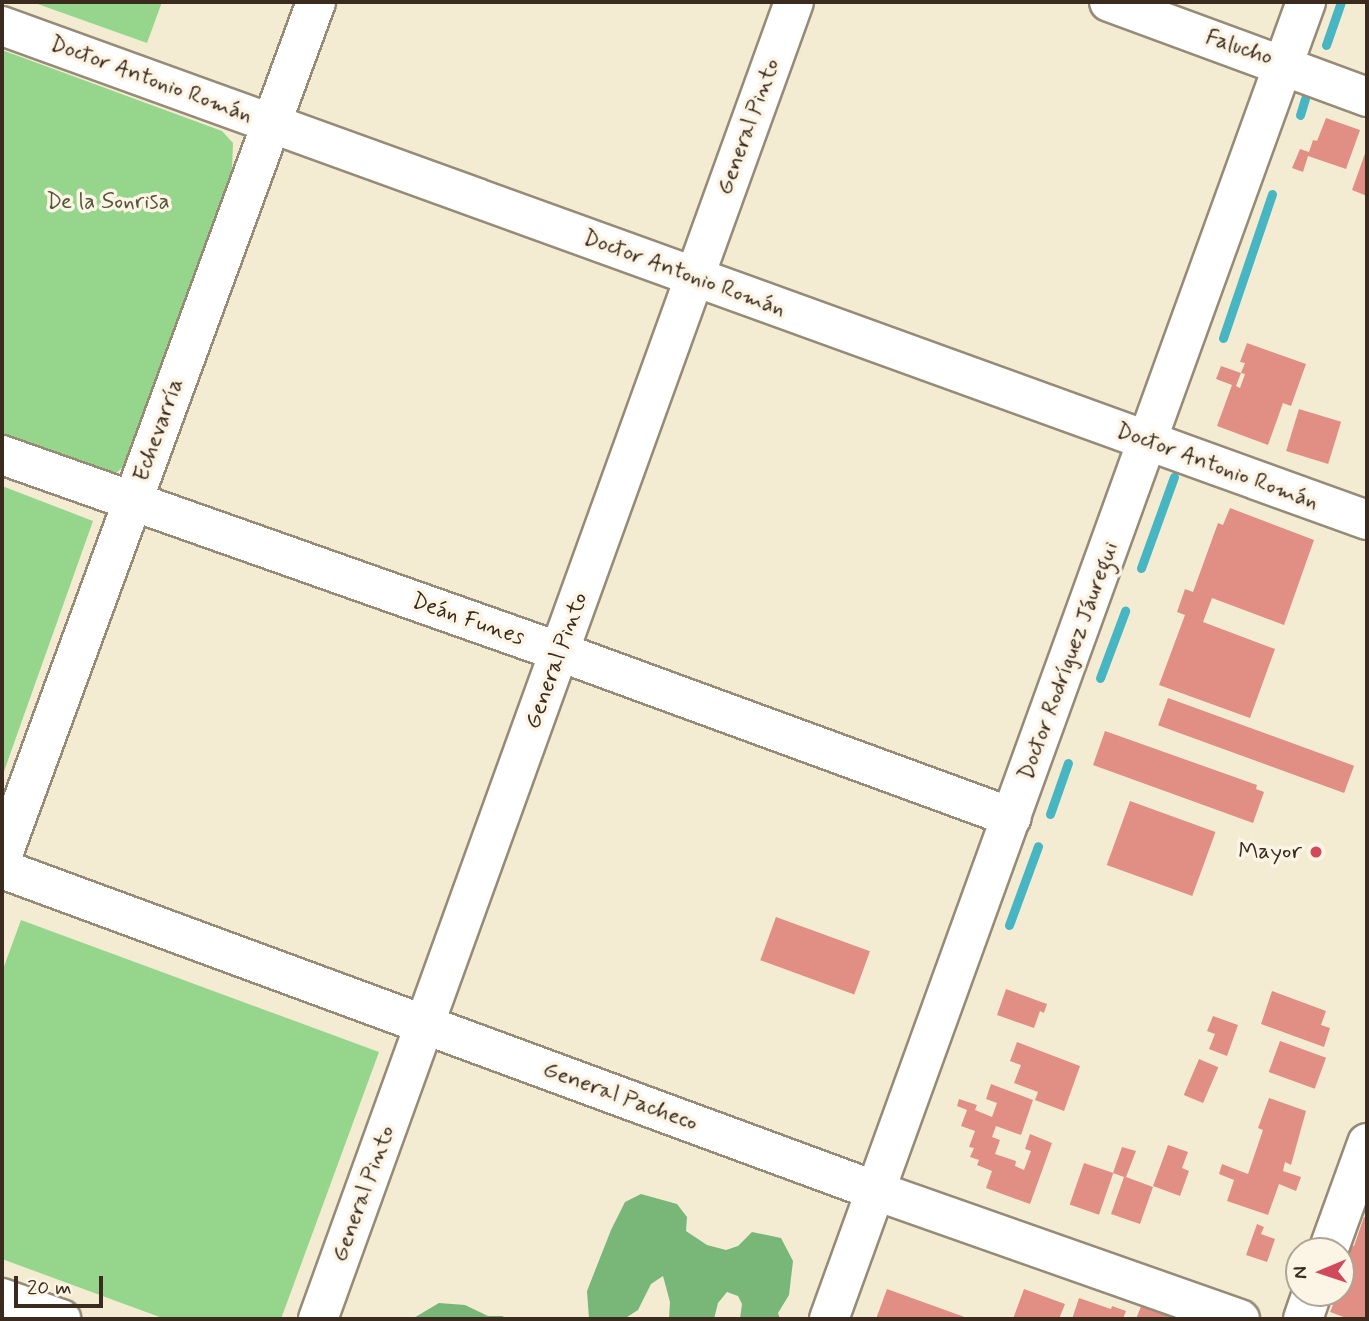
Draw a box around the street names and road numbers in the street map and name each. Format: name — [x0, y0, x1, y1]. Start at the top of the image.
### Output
street label: Falucho — [1202, 24, 1276, 72]
street label: Doctor Antonio Román — [43, 30, 259, 130]
street label: General Pinto — [713, 59, 785, 195]
street label: Doctor Antonio Román — [576, 224, 792, 324]
street label: Echevarría — [128, 375, 190, 485]
street label: Doctor Antonio Román — [1109, 417, 1325, 517]
street label: Doctor Rodríguez Jáuregui — [1013, 537, 1125, 785]
street label: Deán Funes — [411, 589, 525, 651]
street label: General Pinto — [521, 593, 593, 729]
street label: General Pacheco — [539, 1056, 701, 1138]
street label: General Pinto — [328, 1126, 400, 1262]

